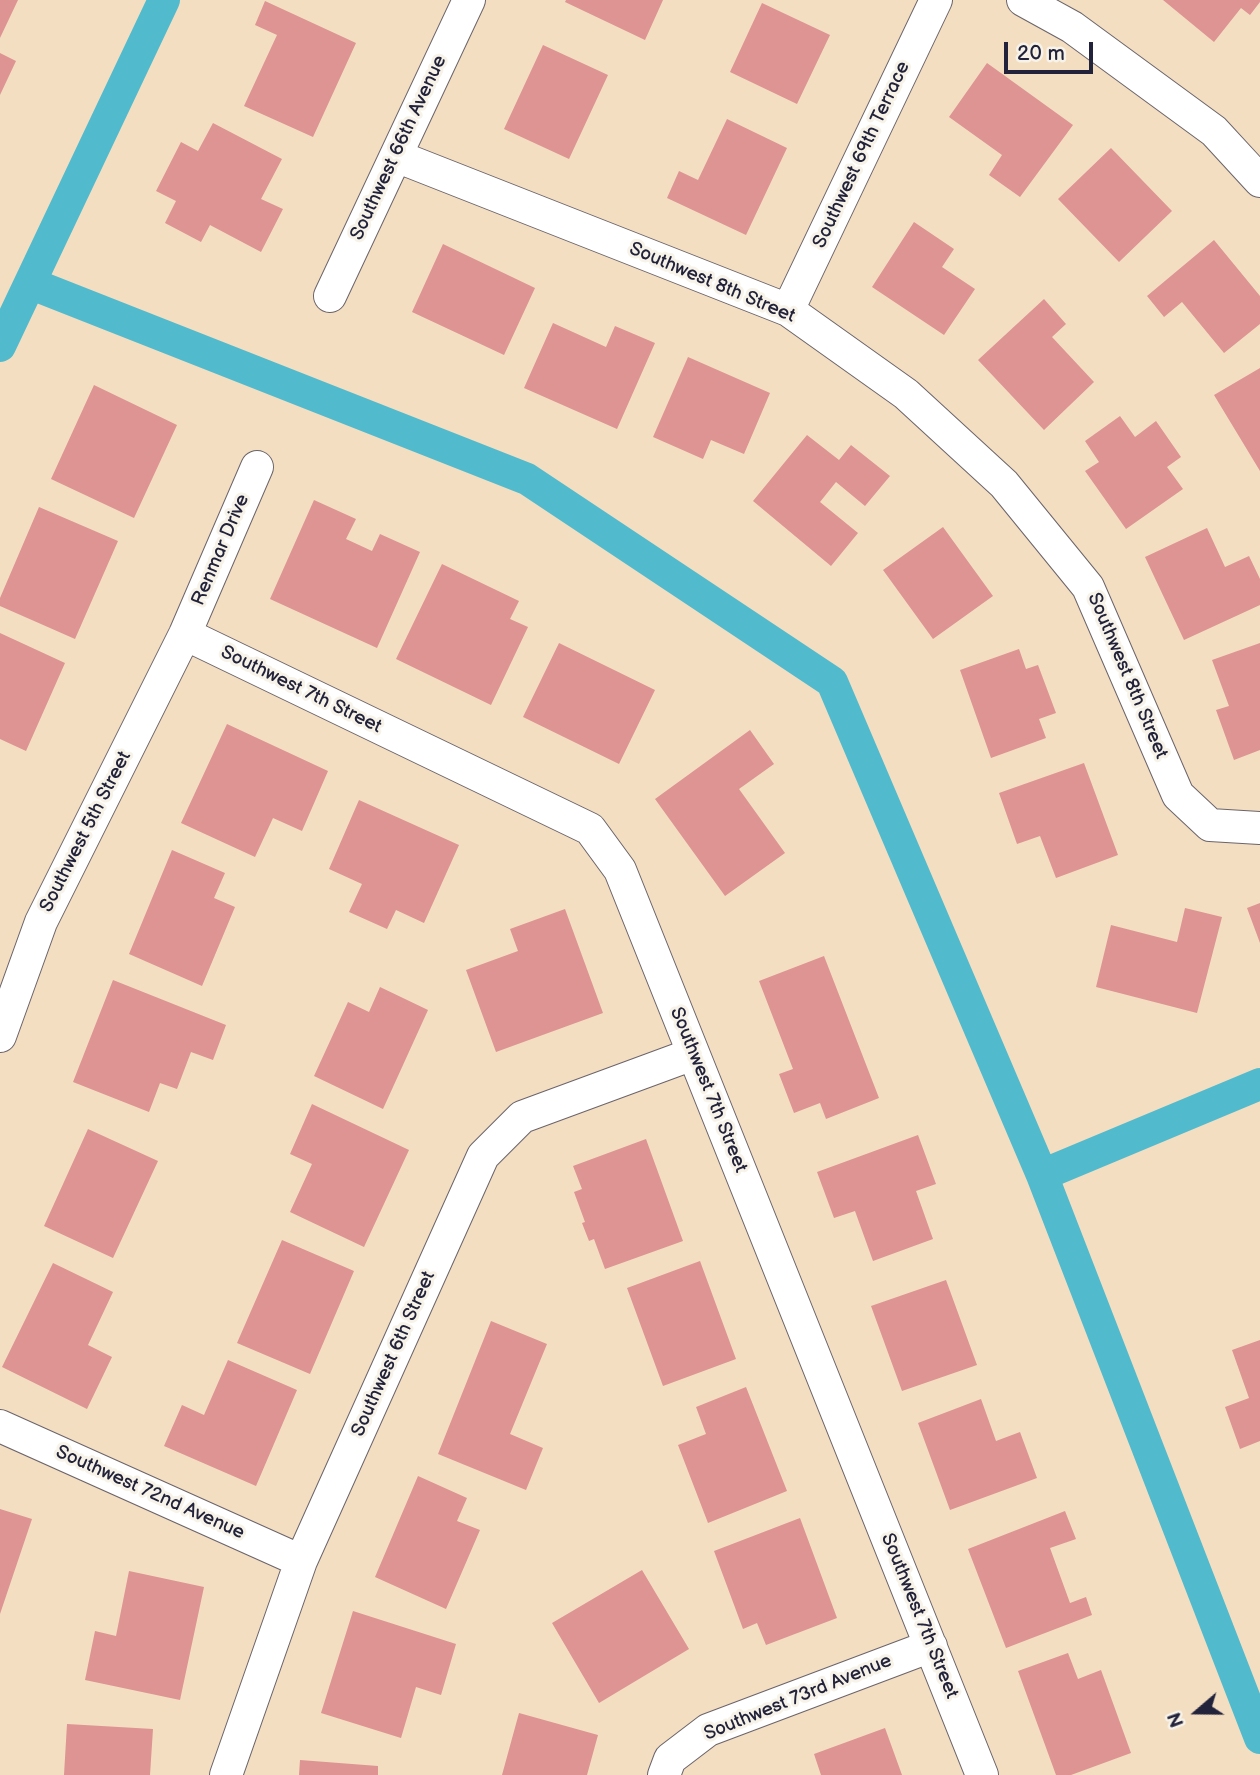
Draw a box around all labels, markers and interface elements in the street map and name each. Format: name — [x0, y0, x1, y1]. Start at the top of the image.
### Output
scale bar — [1008, 28, 1097, 72]
text: 20 m — [1017, 41, 1065, 66]
street label: Southwest 66th Avenue — [346, 52, 452, 244]
street label: Southwest 69th Terrace — [809, 58, 915, 252]
street label: Southwest 8th Street — [626, 238, 798, 328]
street label: Renmar Drive — [187, 491, 255, 609]
street label: Southwest 8th Street — [1082, 590, 1172, 762]
street label: Southwest 7th Street — [217, 641, 385, 739]
street label: Southwest 5th Street — [36, 748, 136, 916]
street label: Southwest 7th Street — [664, 1004, 752, 1176]
street label: Southwest 6th Street — [347, 1268, 441, 1440]
street label: Southwest 72nd Avenue — [52, 1441, 248, 1545]
street label: Southwest 7th Street — [875, 1530, 963, 1702]
street label: Southwest 73rd Avenue — [701, 1650, 895, 1746]
north arrow — [1162, 1677, 1232, 1747]
text: N — [1164, 1709, 1190, 1730]

